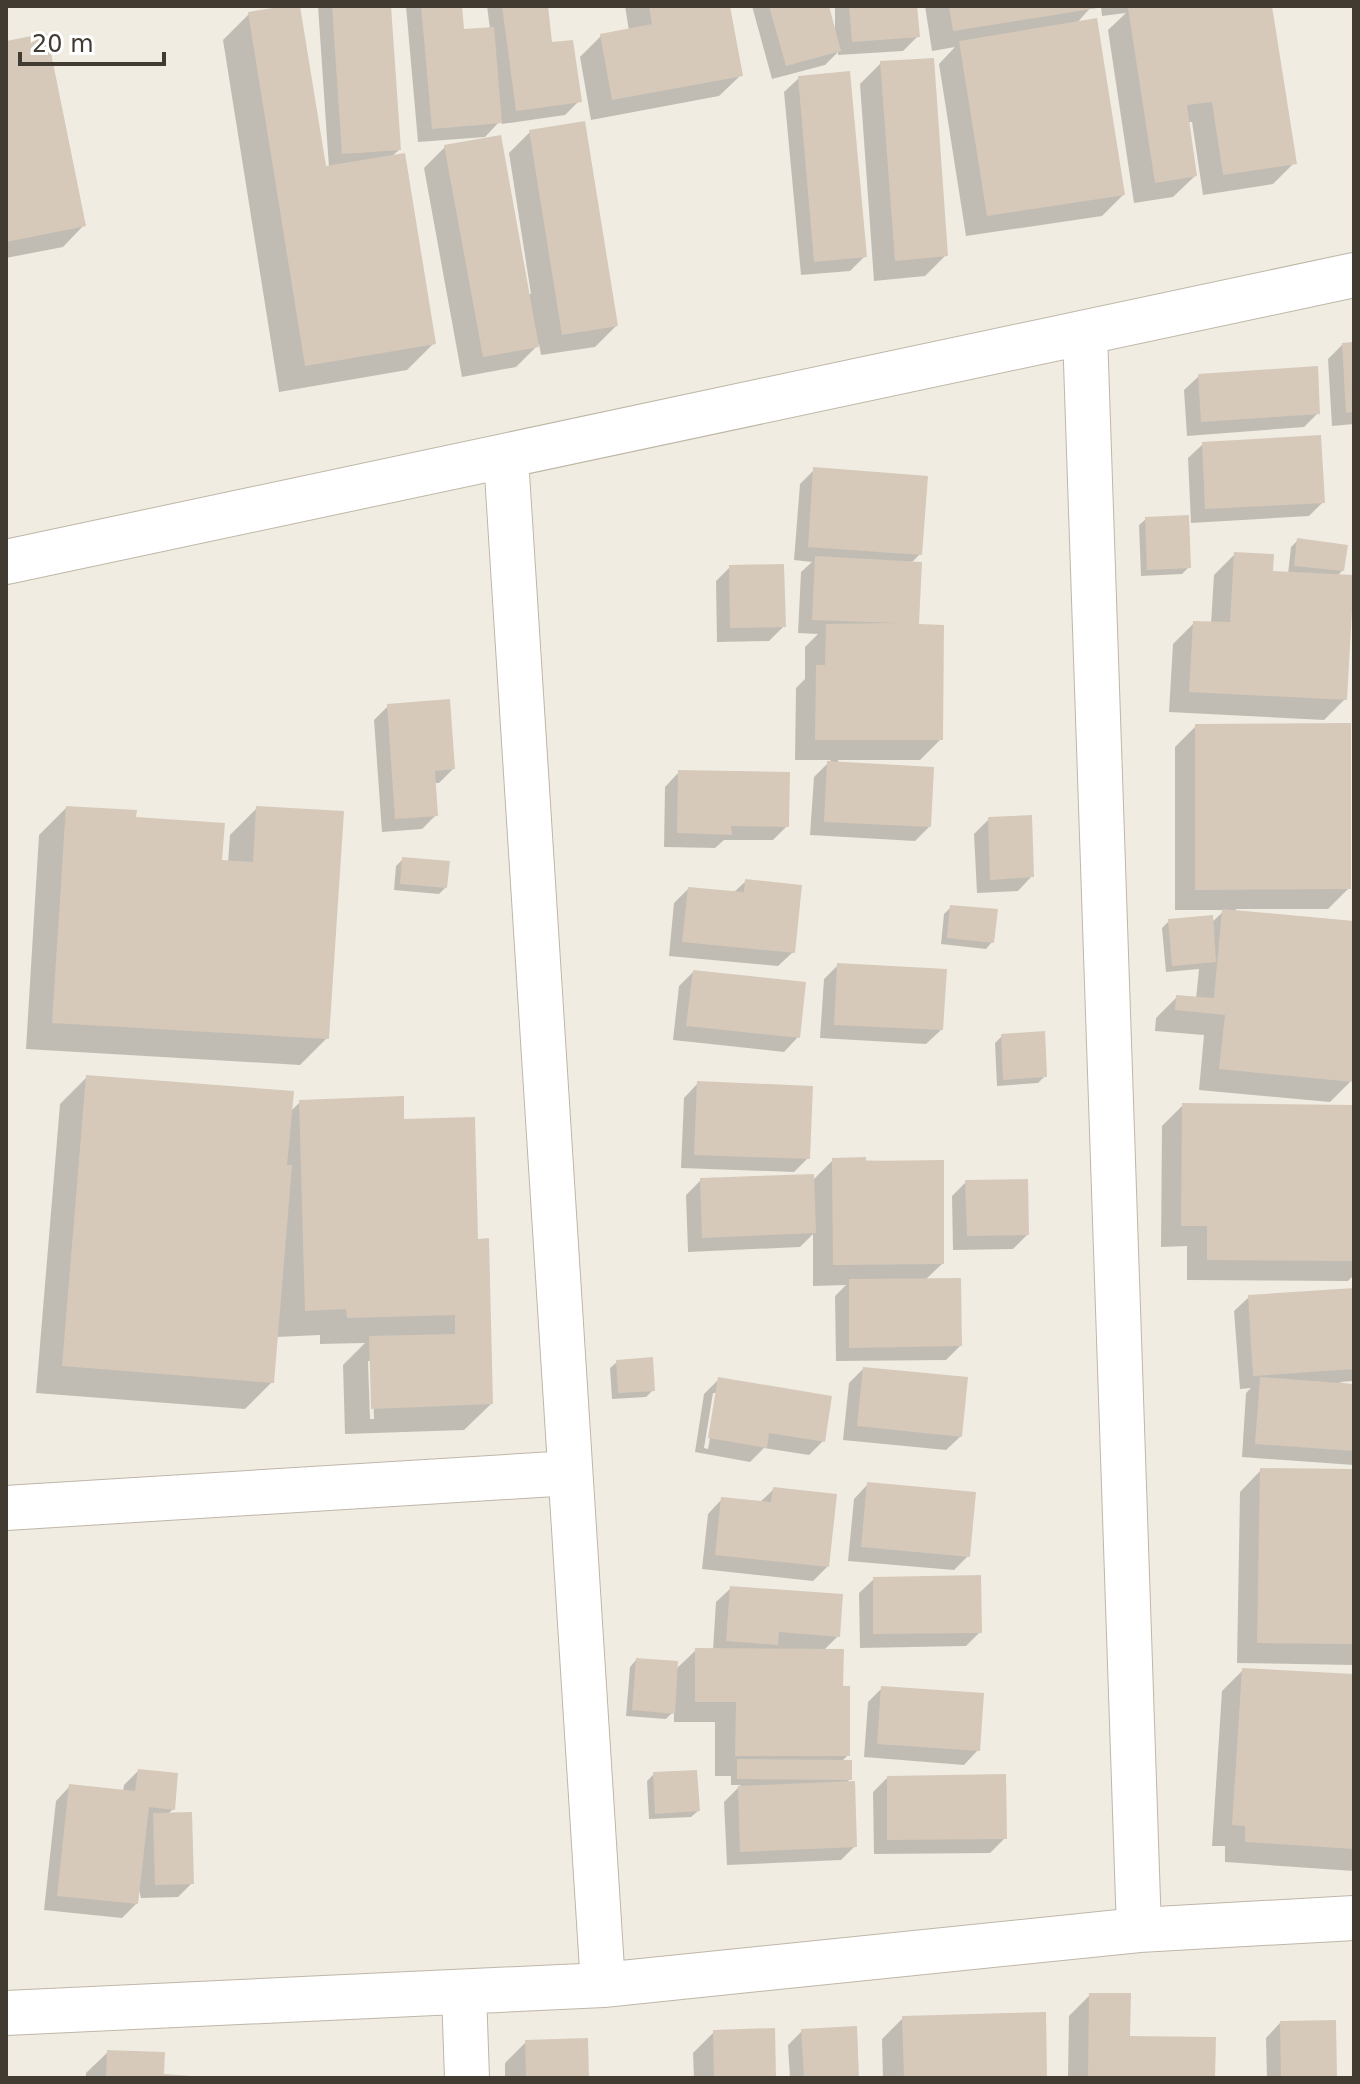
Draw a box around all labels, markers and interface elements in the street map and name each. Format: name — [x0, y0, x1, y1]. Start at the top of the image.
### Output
scale bar — [20, 16, 164, 66]
text: 20 m — [32, 30, 94, 58]

